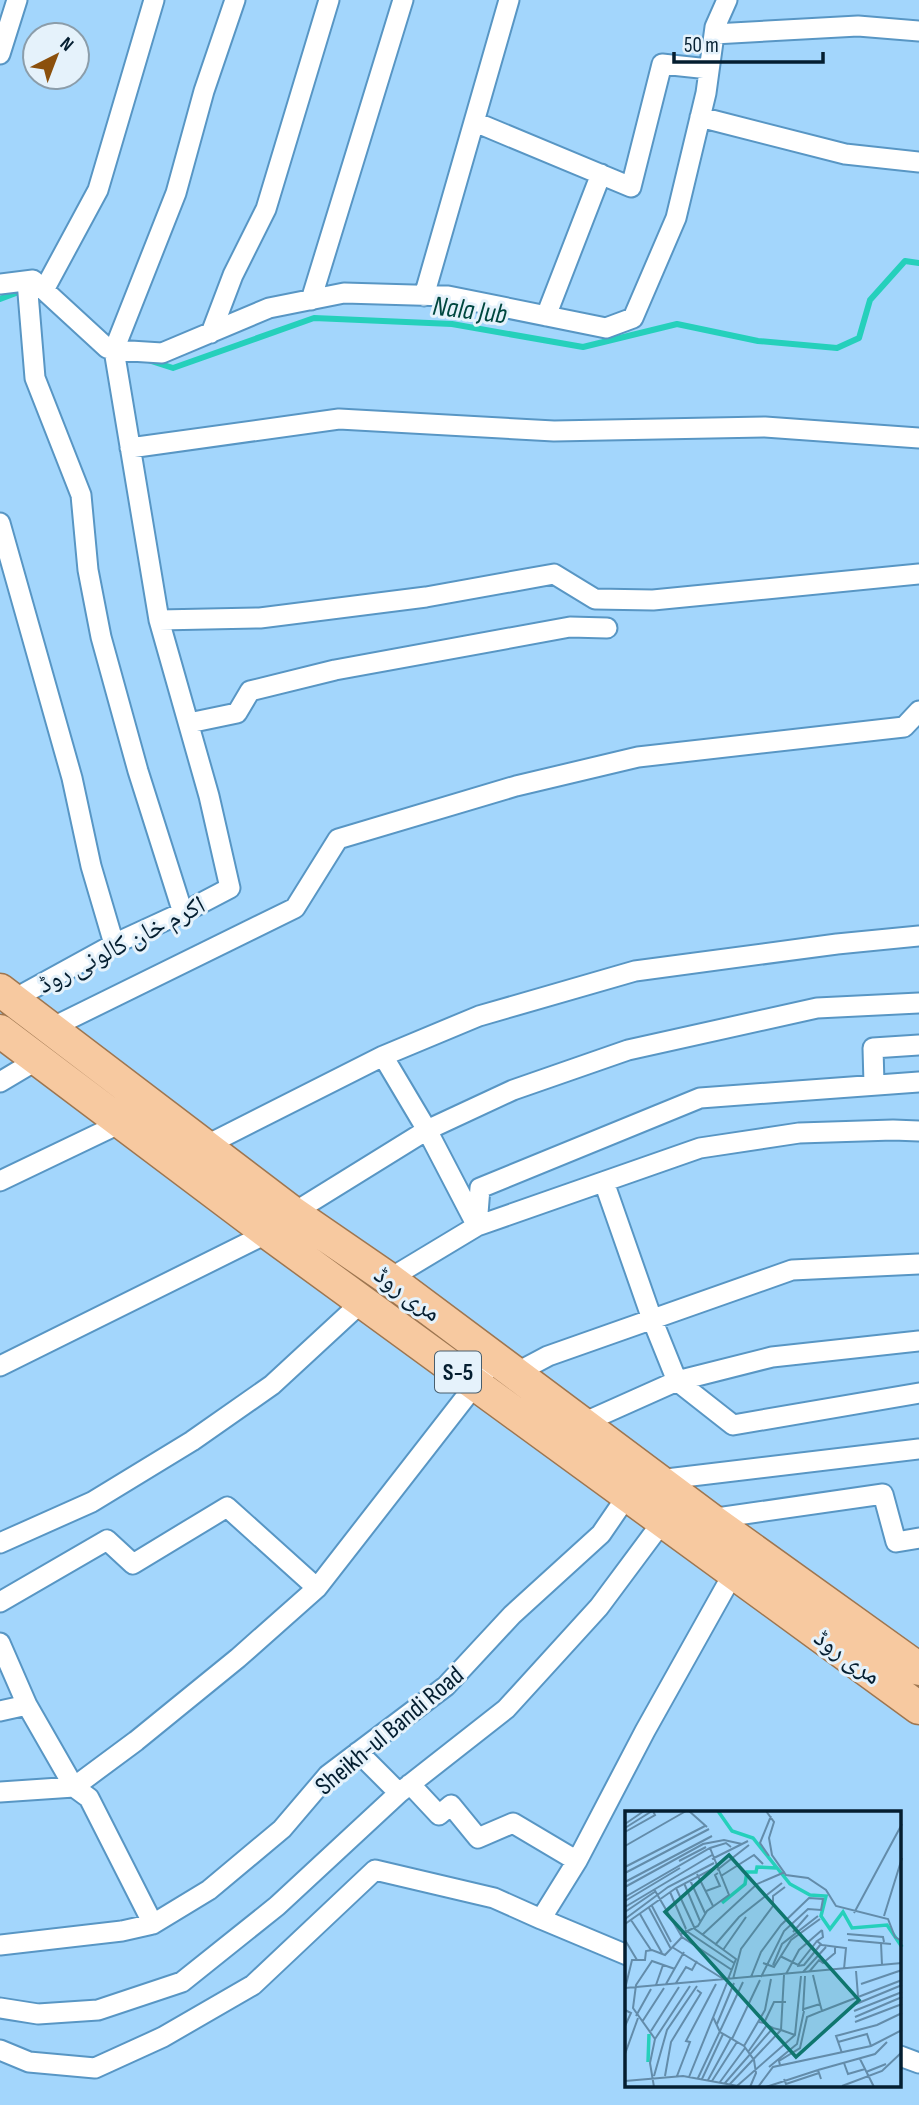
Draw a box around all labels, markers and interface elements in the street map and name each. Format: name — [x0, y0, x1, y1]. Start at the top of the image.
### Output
north arrow — [21, 21, 91, 91]
scale bar — [674, 21, 823, 65]
text: N — [55, 33, 78, 56]
text: 50 m — [684, 33, 719, 58]
water label: Nala Jub — [431, 290, 509, 331]
street label: اکرم خان کالونی روڈ — [33, 890, 211, 1002]
street label: مری روڈ — [367, 1259, 447, 1329]
road number: S-5 — [435, 1352, 481, 1392]
street label: مری روڈ — [807, 1622, 887, 1692]
street label: Sheikh-ul Bandi Road — [310, 1660, 470, 1802]
inset map — [625, 1811, 902, 2088]

